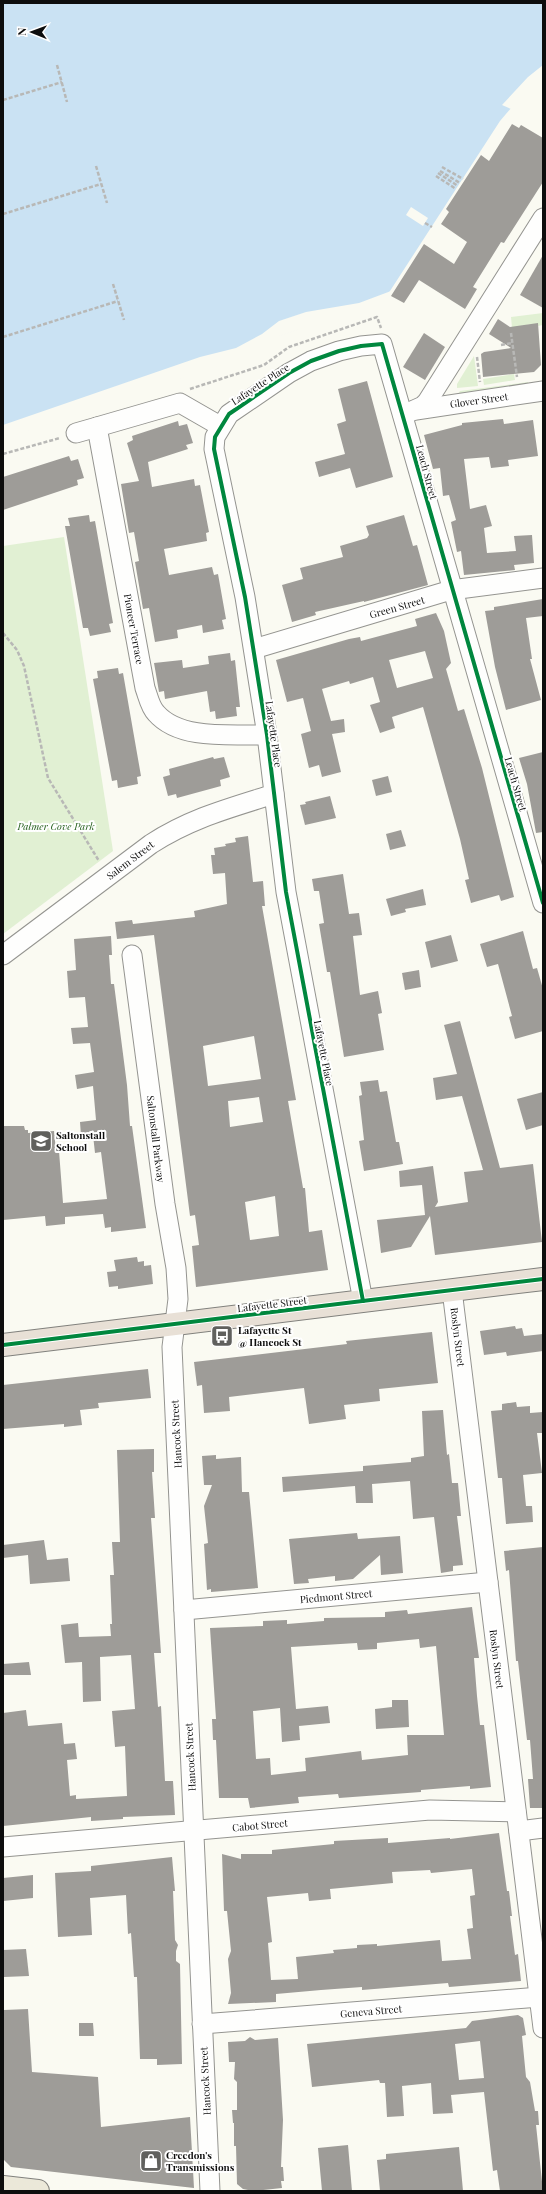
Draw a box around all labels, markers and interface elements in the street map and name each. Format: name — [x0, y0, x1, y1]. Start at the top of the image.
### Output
north arrow — [12, 12, 52, 52]
text: N — [14, 28, 29, 36]
street label: Lafayette Place — [228, 360, 292, 408]
street label: Glover Street — [449, 389, 509, 411]
street label: Leach Street — [413, 443, 441, 501]
street label: Green Street — [368, 592, 427, 622]
street label: Pioneer Terrace — [121, 593, 147, 665]
street label: Lafayette Place — [262, 700, 286, 768]
street label: Leach Street — [502, 755, 531, 813]
park label: Palmer Cove Park — [16, 819, 95, 833]
street label: Salem Street — [103, 837, 157, 883]
street label: Lafayette Place — [311, 1019, 337, 1087]
street label: Saltonstall Parkway — [144, 1095, 168, 1183]
school or university icon: Saltonstall School — [28, 1128, 54, 1154]
place label: Saltonstall School — [56, 1128, 105, 1154]
street label: Lafayette Street — [236, 1293, 308, 1315]
street label: Roslyn Street — [447, 1307, 469, 1368]
bus stop icon: Lafayette St @ Hancock St — [209, 1323, 235, 1349]
place label: Lafayette St @ Hancock St — [238, 1323, 302, 1349]
street label: Hancock Street — [167, 1399, 185, 1469]
street label: Piedmont Street — [299, 1586, 373, 1606]
street label: Roslyn Street — [486, 1629, 508, 1690]
street label: Hancock Street — [181, 1722, 199, 1792]
street label: Cabot Street — [232, 1816, 289, 1834]
street label: Geneva Street — [339, 2001, 403, 2021]
street label: Hancock Street — [196, 2046, 214, 2116]
shop icon: Creedon's Transmissions — [138, 2148, 164, 2174]
place label: Creedon's Transmissions — [166, 2148, 235, 2174]

